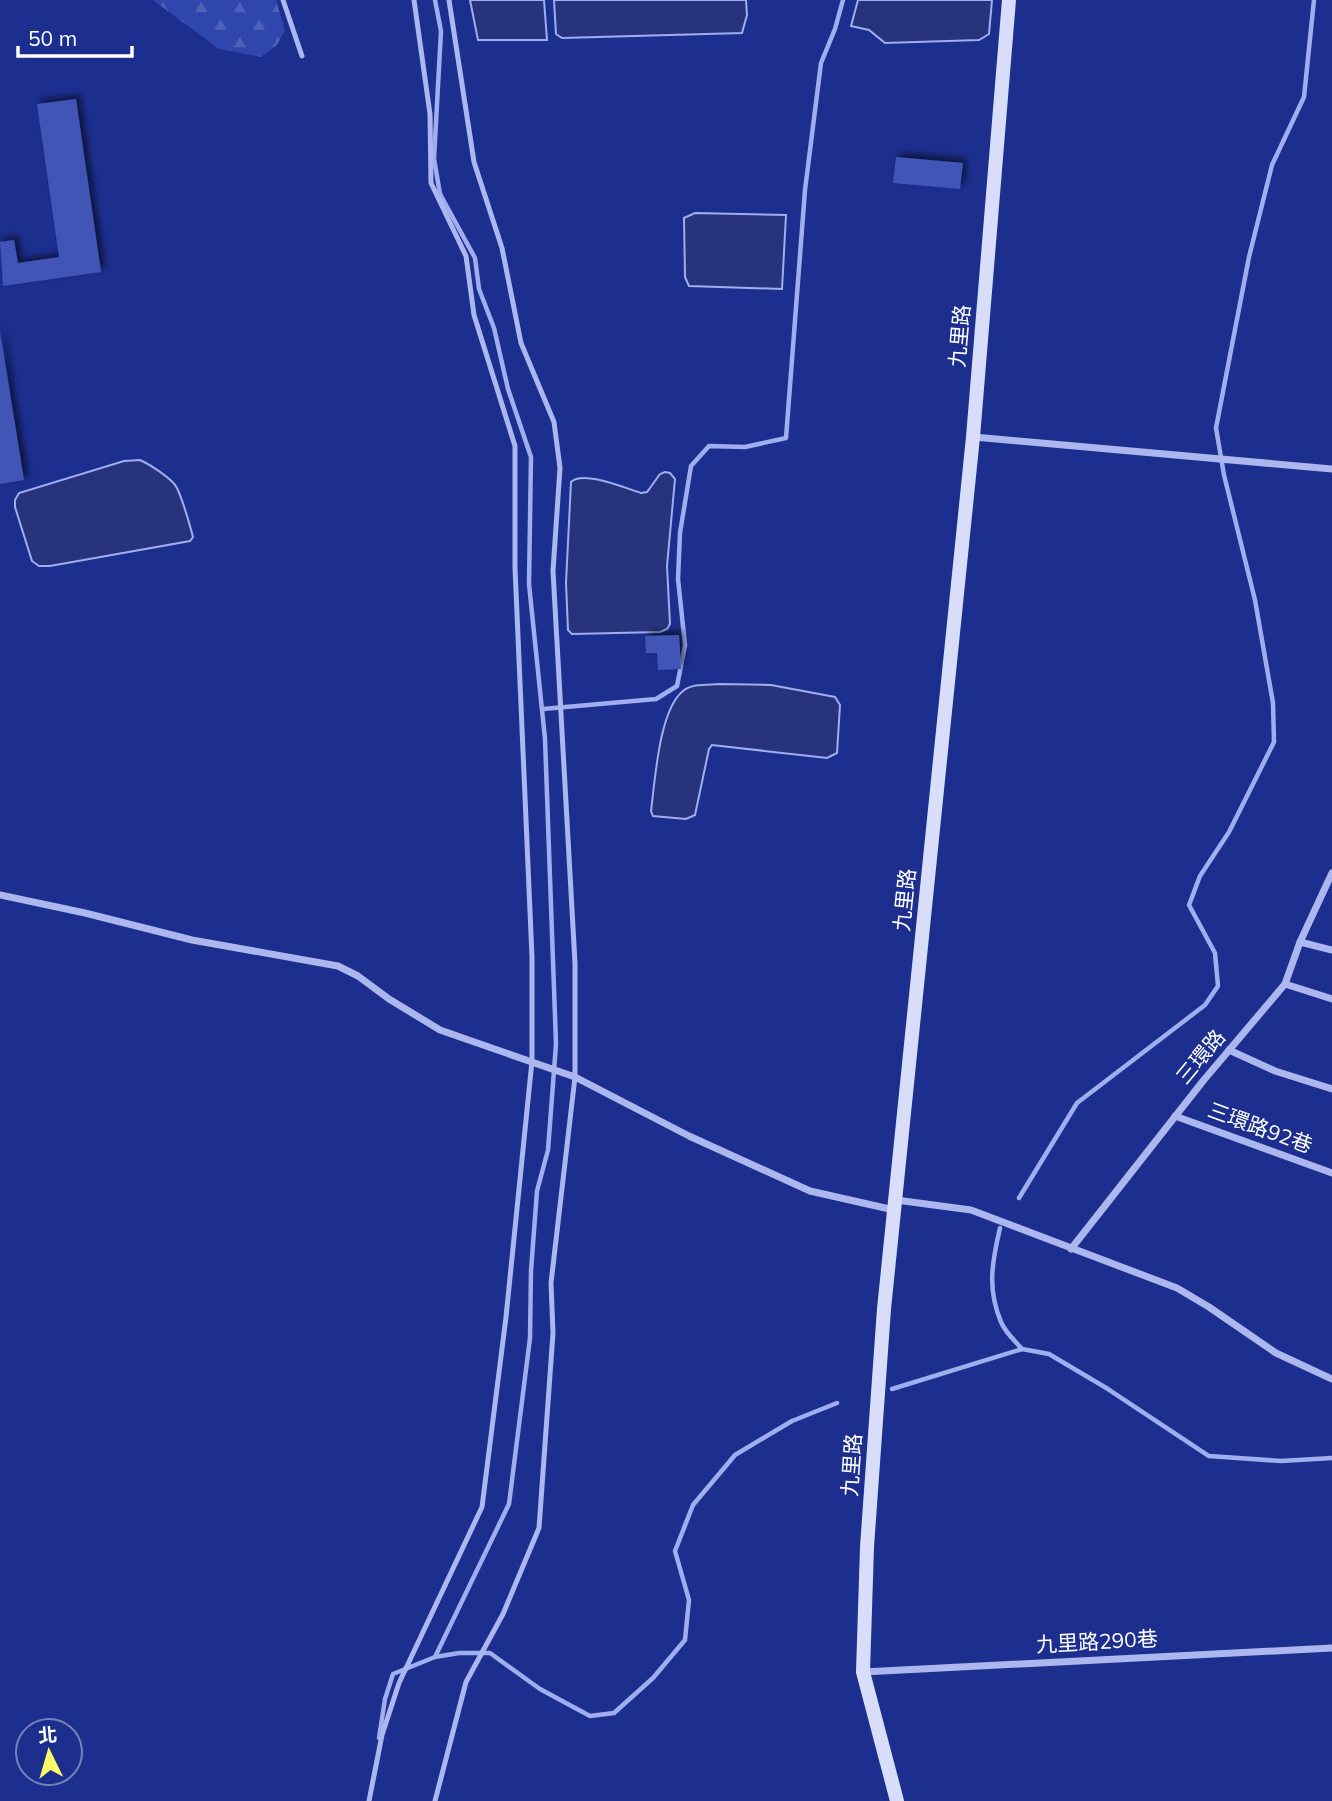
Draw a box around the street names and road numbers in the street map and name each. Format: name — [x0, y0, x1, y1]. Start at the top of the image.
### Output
street label: 九里路 — [943, 303, 975, 368]
street label: 九里路 — [888, 867, 920, 933]
street label: 三環路 — [1170, 1024, 1230, 1089]
street label: 三環路92巷 — [1205, 1096, 1316, 1158]
street label: 九里路 — [836, 1433, 866, 1497]
street label: 九里路290巷 — [1035, 1625, 1158, 1657]

